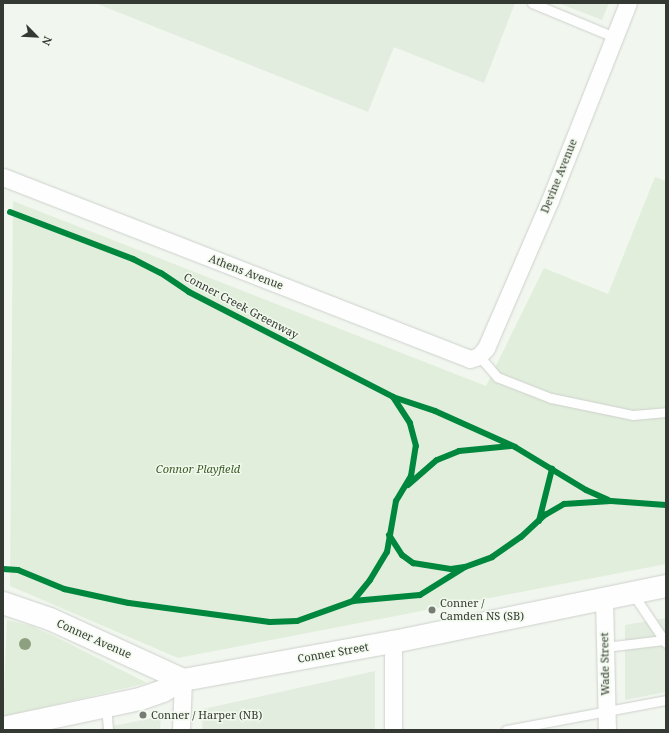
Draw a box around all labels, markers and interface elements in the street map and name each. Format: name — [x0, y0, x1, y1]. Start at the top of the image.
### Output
north arrow — [16, 16, 56, 56]
text: N — [39, 34, 56, 48]
street label: Devine Avenue — [538, 137, 580, 215]
street label: Athens Avenue — [207, 252, 285, 292]
street label: Conner Creek Greenway — [181, 270, 301, 342]
park label: Connor Playfield — [156, 462, 240, 476]
place label: Conner / Camden NS (SB) — [440, 597, 524, 623]
marker: Conner / Camden NS (SB) — [427, 605, 437, 615]
street label: Conner Avenue — [55, 617, 133, 661]
street label: Wade Street — [598, 632, 612, 696]
street label: Conner Street — [296, 640, 370, 666]
place label: Conner / Harper (NB) — [151, 708, 262, 722]
marker: Conner / Harper (NB) — [138, 710, 148, 720]

